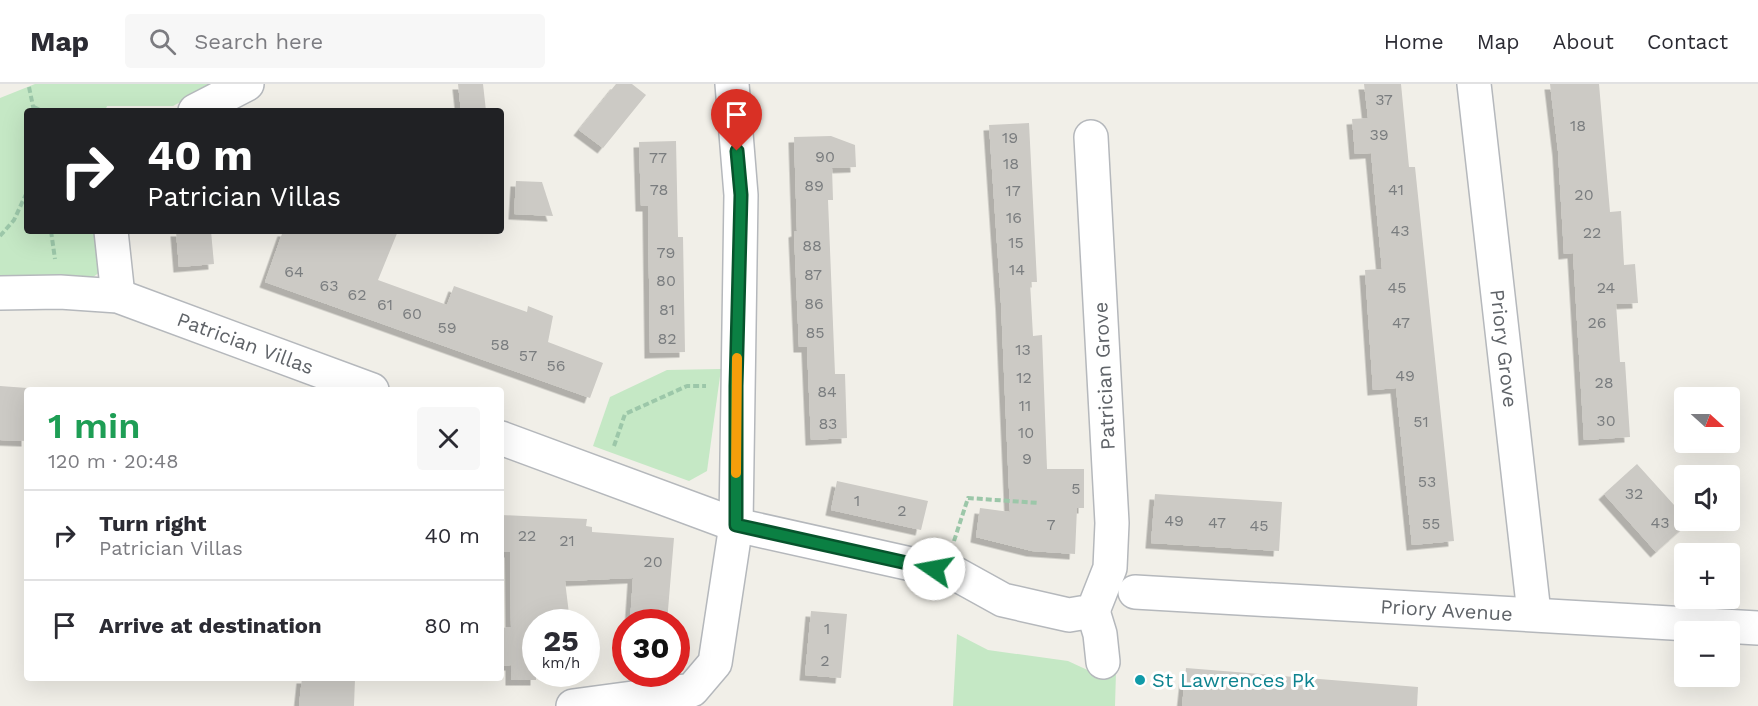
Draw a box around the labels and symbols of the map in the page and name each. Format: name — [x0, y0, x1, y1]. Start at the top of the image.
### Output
pin — [711, 89, 762, 151]
house number: 37 — [1375, 90, 1393, 109]
house number: 18 — [1570, 116, 1586, 135]
house number: 39 — [1369, 125, 1389, 144]
house number: 19 — [1002, 128, 1018, 147]
house number: 90 — [815, 147, 835, 166]
house number: 77 — [649, 148, 667, 167]
house number: 18 — [1003, 154, 1019, 173]
house number: 89 — [804, 176, 824, 195]
house number: 78 — [650, 180, 668, 199]
house number: 41 — [1388, 180, 1404, 199]
house number: 17 — [1005, 181, 1021, 200]
house number: 20 — [1574, 185, 1594, 204]
house number: 16 — [1006, 208, 1022, 227]
house number: 43 — [1390, 221, 1410, 240]
house number: 22 — [1583, 223, 1601, 242]
house number: 15 — [1008, 233, 1024, 252]
house number: 88 — [802, 236, 822, 255]
house number: 79 — [657, 243, 675, 262]
house number: 14 — [1009, 260, 1025, 279]
house number: 64 — [284, 262, 304, 281]
house number: 87 — [804, 265, 822, 284]
house number: 80 — [656, 271, 676, 290]
house number: 63 — [319, 276, 339, 295]
house number: 45 — [1387, 278, 1407, 297]
house number: 24 — [1597, 278, 1616, 297]
house number: 62 — [347, 285, 367, 304]
street label: Priory Grove — [1485, 288, 1523, 409]
house number: 86 — [804, 294, 824, 313]
house number: 61 — [377, 295, 393, 314]
house number: 81 — [659, 300, 675, 319]
street label: Patrician Grove — [1088, 301, 1120, 451]
house number: 60 — [402, 304, 422, 323]
street label: Patrician Villas — [174, 307, 317, 379]
house number: 47 — [1392, 313, 1410, 332]
house number: 26 — [1587, 313, 1607, 332]
house number: 59 — [437, 318, 457, 337]
house number: 85 — [805, 323, 825, 342]
house number: 82 — [657, 329, 677, 348]
house number: 58 — [490, 335, 510, 354]
house number: 13 — [1015, 340, 1031, 359]
house number: 57 — [519, 346, 537, 365]
house number: 56 — [546, 356, 566, 375]
house number: 49 — [1395, 366, 1415, 385]
house number: 12 — [1016, 368, 1032, 387]
house number: 28 — [1594, 373, 1614, 392]
house number: 84 — [817, 382, 837, 401]
north arrow — [1674, 387, 1740, 453]
house number: 11 — [1019, 396, 1031, 415]
house number: 30 — [1596, 411, 1616, 430]
house number: 51 — [1413, 412, 1429, 431]
house number: 83 — [819, 414, 837, 433]
house number: 10 — [1018, 423, 1034, 442]
house number: 9 — [1022, 449, 1032, 468]
house number: 53 — [1418, 472, 1436, 491]
house number: 5 — [1071, 479, 1081, 498]
house number: 32 — [1625, 484, 1643, 503]
house number: 1 — [854, 491, 860, 510]
house number: 2 — [897, 501, 907, 520]
house number: 49 — [1164, 511, 1184, 530]
house number: 47 — [1208, 513, 1226, 532]
house number: 43 — [1650, 513, 1670, 532]
house number: 55 — [1422, 514, 1440, 533]
house number: 7 — [1047, 515, 1056, 534]
house number: 45 — [1249, 516, 1269, 535]
house number: 22 — [518, 526, 536, 545]
house number: 21 — [559, 531, 575, 550]
position arrow — [902, 537, 966, 601]
house number: 20 — [643, 552, 663, 571]
street label: Priory Avenue — [1380, 594, 1513, 626]
speed limit sign: 30 — [612, 609, 690, 687]
house number: 1 — [824, 619, 830, 638]
house number: 2 — [820, 651, 830, 670]
place label: St Lawrences Pk — [1152, 668, 1315, 692]
marker: St Lawrences Pk — [1133, 673, 1147, 687]

